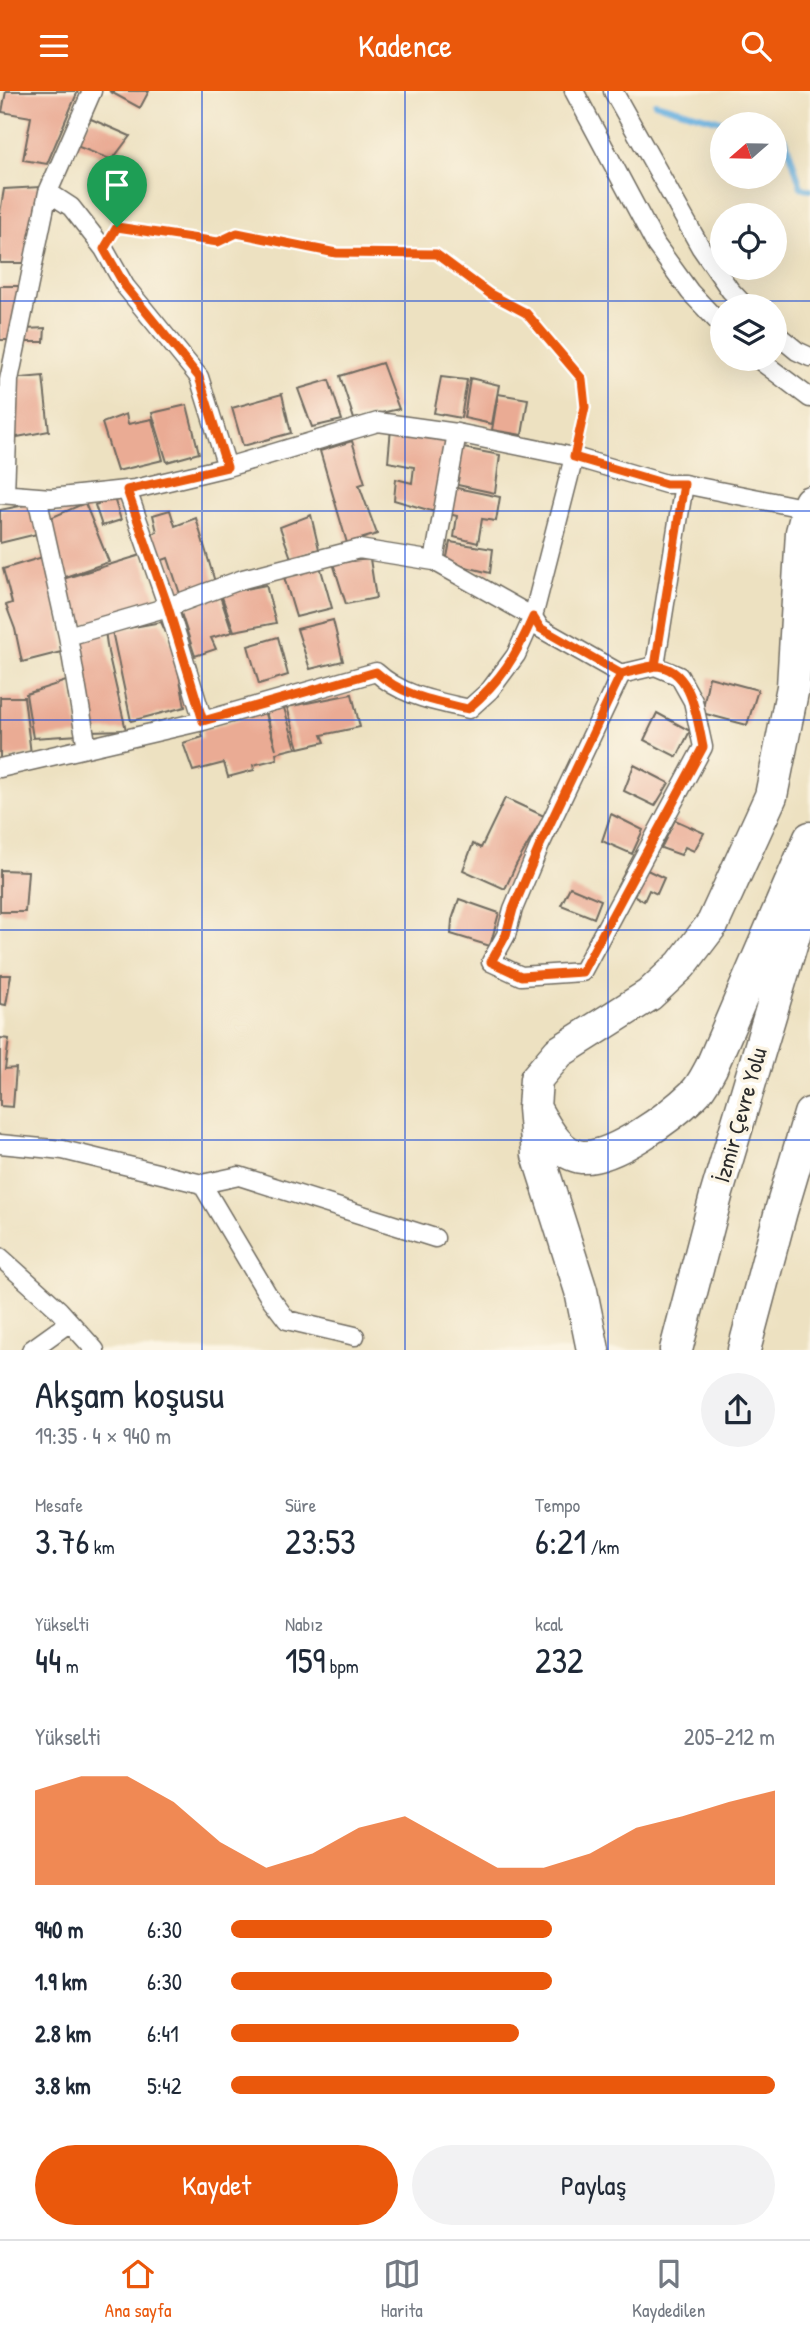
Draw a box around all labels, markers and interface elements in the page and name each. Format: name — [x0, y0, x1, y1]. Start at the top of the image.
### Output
text: Kadence — [358, 24, 452, 67]
icon: menu — [35, 27, 73, 65]
icon: search — [737, 27, 775, 65]
north arrow — [710, 112, 788, 189]
map controls — [710, 112, 787, 371]
pin — [87, 155, 147, 227]
icon: arrive — [98, 166, 136, 204]
button: locate — [710, 203, 787, 280]
button: layers — [710, 294, 787, 371]
street label: İzmir Çevre Yolu — [705, 1044, 774, 1186]
text: Akşam koşusu — [35, 1368, 224, 1420]
button: share — [701, 1373, 775, 1447]
text: 19:35 · 4 × 940 m — [35, 1420, 171, 1451]
text: Mesafe — [35, 1492, 83, 1518]
text: Süre — [285, 1492, 316, 1518]
text: Tempo — [535, 1492, 580, 1518]
text: 3.76 — [35, 1518, 89, 1565]
text: 23:53 — [285, 1518, 356, 1565]
text: 6:21 — [535, 1518, 586, 1565]
text: km — [89, 1534, 115, 1560]
text: /km — [586, 1534, 619, 1560]
text: Yükselti — [35, 1611, 90, 1637]
text: Nabız — [285, 1611, 323, 1637]
text: kcal — [535, 1611, 563, 1637]
text: 44 — [35, 1637, 61, 1684]
text: 159 — [285, 1637, 325, 1684]
text: 232 — [535, 1637, 583, 1684]
text: m — [61, 1653, 79, 1679]
text: bpm — [325, 1653, 359, 1679]
text: Yükselti — [35, 1721, 101, 1752]
text: 205–212 m — [684, 1721, 775, 1752]
text: 940 m — [35, 1914, 83, 1945]
text: 6:30 — [147, 1914, 182, 1945]
text: 1.9 km — [35, 1966, 87, 1997]
text: 6:30 — [147, 1966, 182, 1997]
text: 2.8 km — [35, 2018, 91, 2049]
text: 6:41 — [147, 2018, 179, 2049]
text: 3.8 km — [35, 2070, 91, 2101]
text: 5:42 — [147, 2070, 181, 2101]
button: Kaydet — [35, 2145, 398, 2225]
button: Paylaş — [412, 2145, 775, 2225]
tab: Ana sayfa — [105, 2255, 171, 2323]
tab: Harita — [381, 2255, 423, 2323]
tab: Kaydedilen — [632, 2255, 705, 2323]

